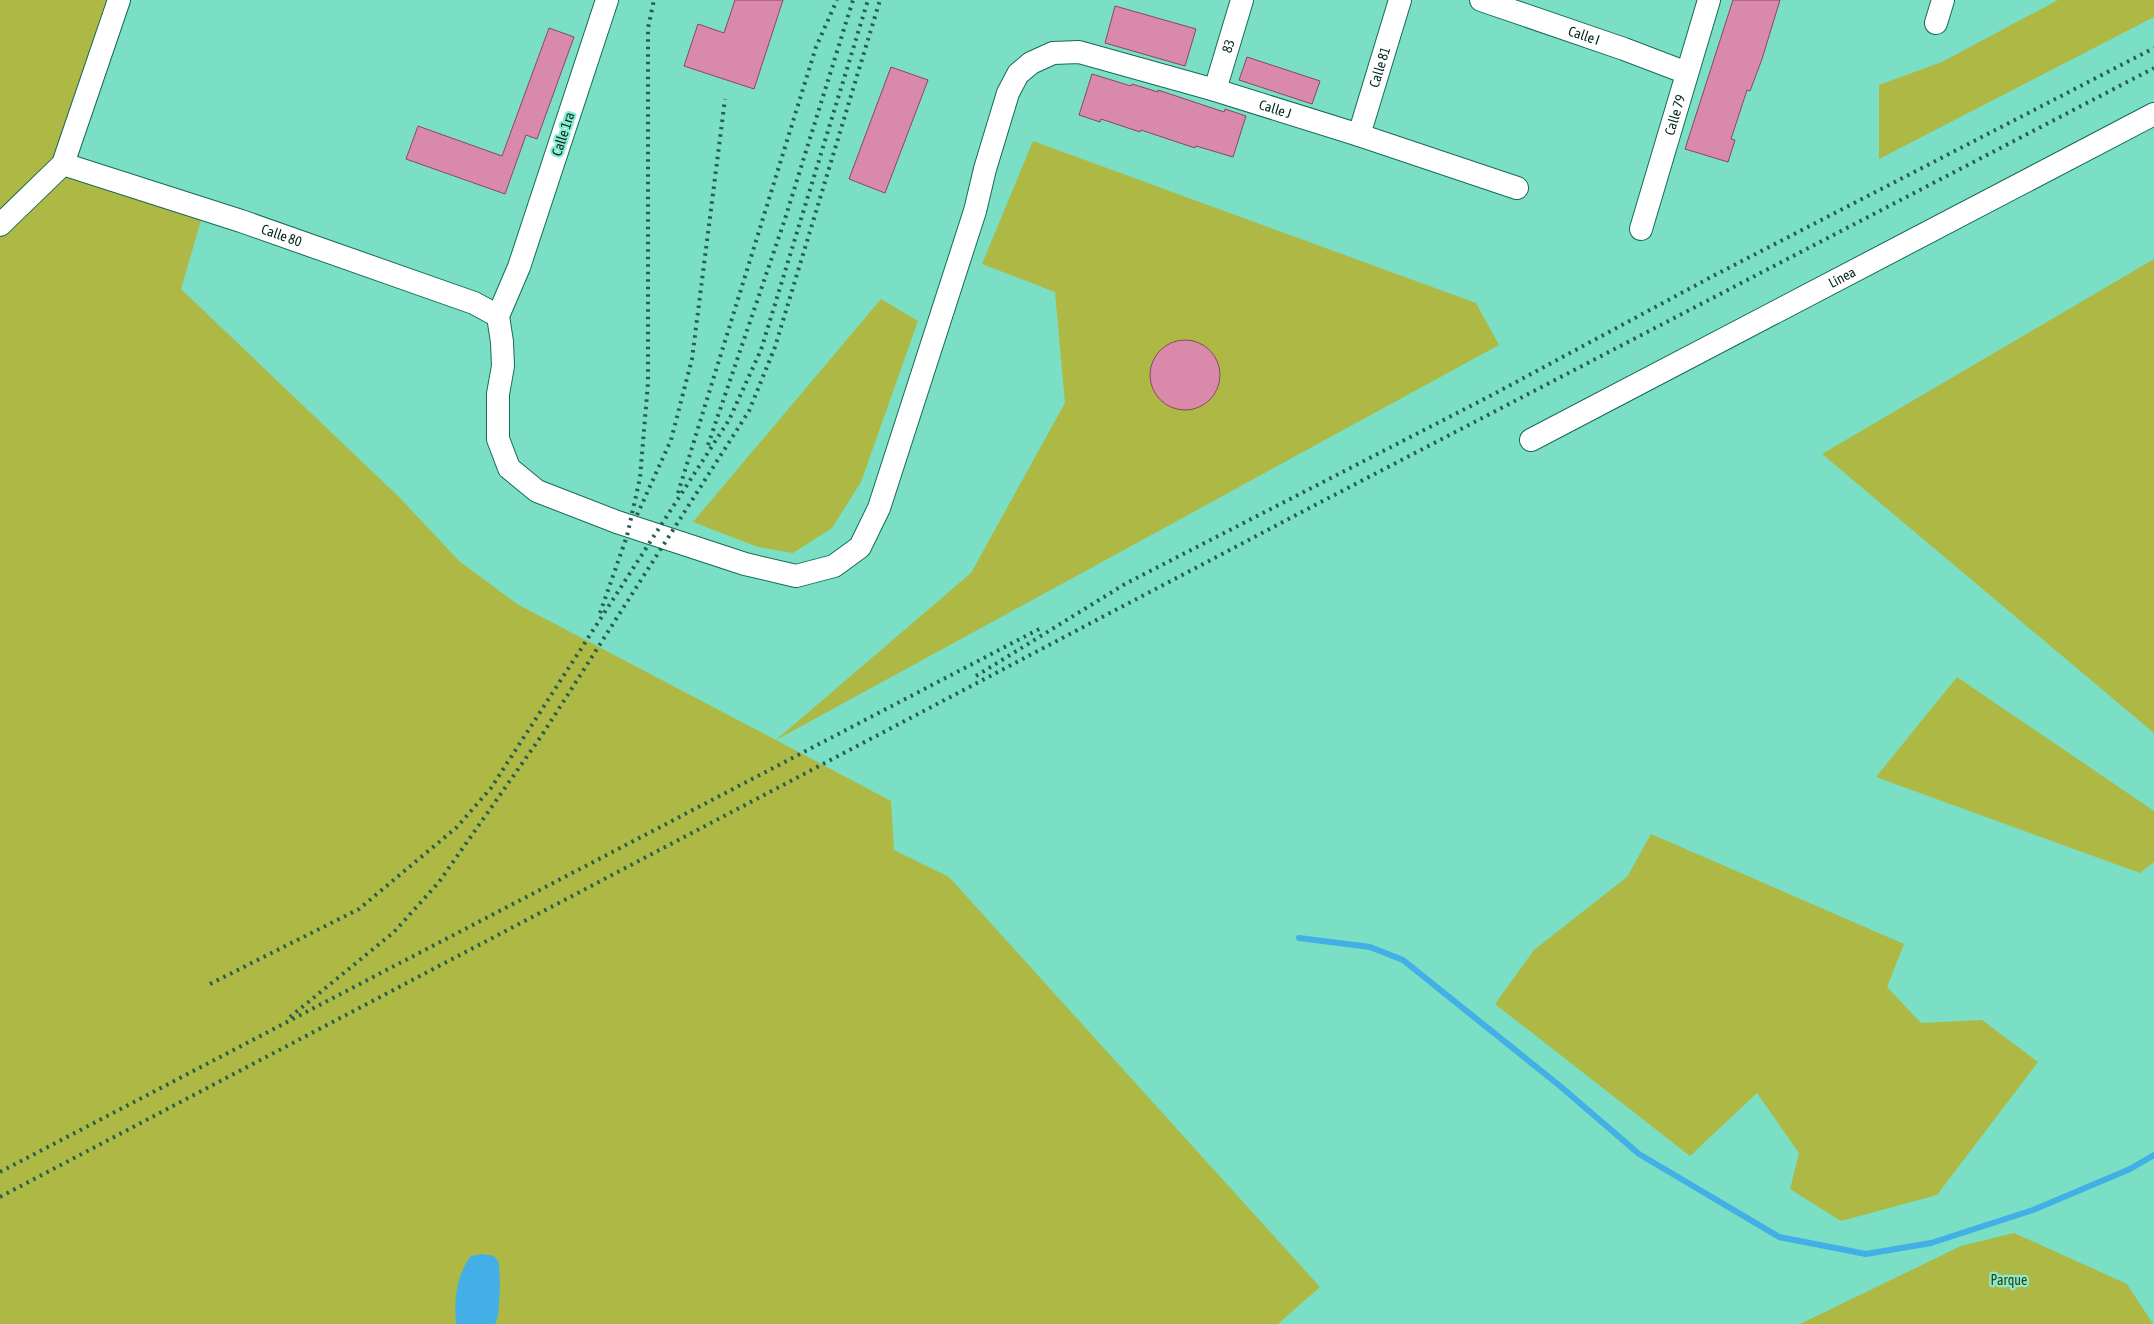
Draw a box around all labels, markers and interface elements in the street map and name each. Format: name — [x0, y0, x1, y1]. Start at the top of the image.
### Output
street label: Calle I — [1566, 23, 1602, 48]
street label: 83 — [1219, 37, 1238, 55]
street label: Calle 81 — [1366, 45, 1393, 89]
street label: Calle 79 — [1661, 93, 1688, 137]
street label: Calle J — [1257, 96, 1293, 121]
street label: Calle 1ra — [548, 110, 578, 158]
street label: Calle 80 — [259, 221, 304, 250]
street label: Línea — [1826, 264, 1858, 291]
park label: Parque — [1991, 1272, 2027, 1288]

